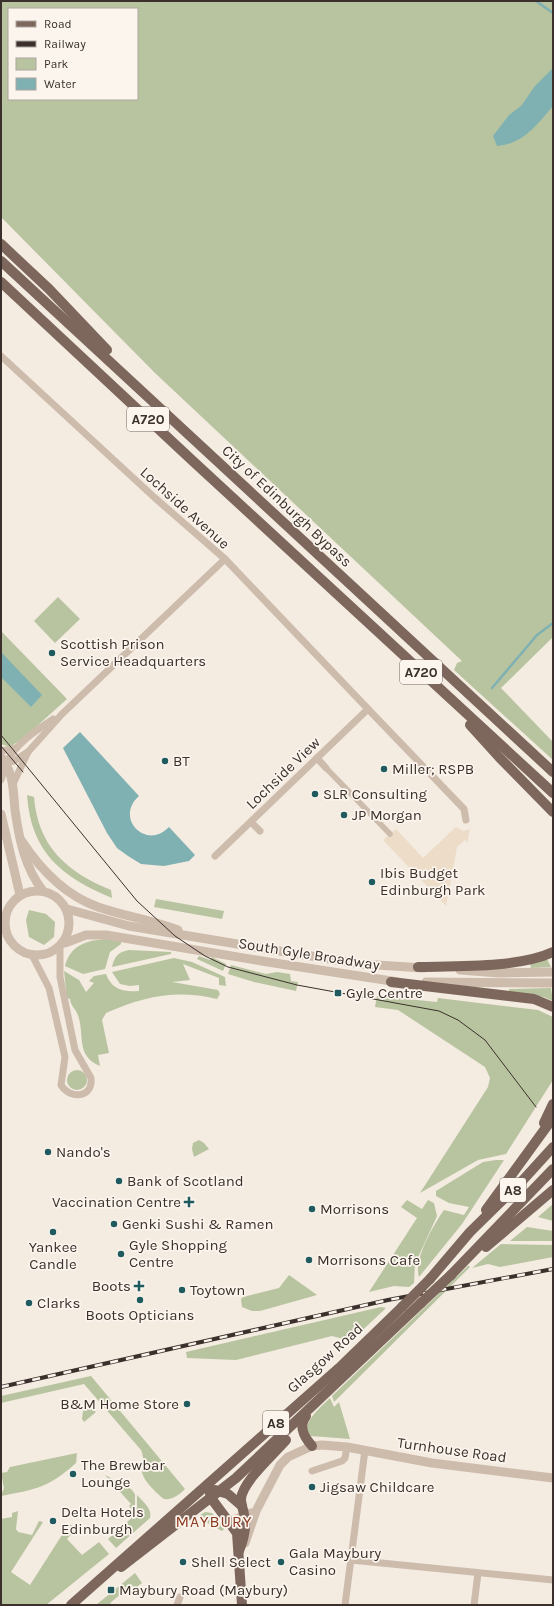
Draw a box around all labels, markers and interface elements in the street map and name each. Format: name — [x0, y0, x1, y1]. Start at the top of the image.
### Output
legend — [8, 8, 138, 100]
text: Road — [44, 17, 72, 31]
text: Railway — [44, 37, 86, 51]
text: Park — [44, 57, 69, 71]
text: Water — [44, 77, 77, 91]
road number: A720 — [127, 407, 169, 431]
street label: City of Edinburgh Bypass — [218, 441, 356, 571]
street label: Lochside Avenue — [137, 463, 233, 553]
place label: Scottish Prison Service Headquarters — [60, 635, 206, 670]
marker: Scottish Prison Service Headquarters — [47, 648, 57, 658]
road number: A720 — [400, 660, 442, 684]
street label: Lochside View — [242, 733, 324, 813]
place label: BT — [173, 752, 190, 770]
marker: BT — [160, 756, 170, 766]
place label: Miller; RSPB — [392, 760, 474, 778]
marker: Miller; RSPB — [379, 764, 389, 774]
place label: SLR Consulting — [323, 785, 428, 803]
marker: SLR Consulting — [310, 789, 320, 799]
place label: JP Morgan — [352, 806, 422, 824]
marker: JP Morgan — [339, 810, 349, 820]
place label: Ibis Budget Edinburgh Park — [380, 864, 486, 899]
marker: Ibis Budget Edinburgh Park — [367, 877, 377, 887]
street label: South Gyle Broadway — [237, 934, 381, 974]
place label: Gyle Centre — [346, 984, 423, 1002]
marker: Gyle Centre — [333, 988, 343, 998]
place label: Nando's — [56, 1143, 111, 1161]
marker: Nando's — [43, 1147, 53, 1157]
place label: Bank of Scotland — [127, 1172, 244, 1190]
marker: Bank of Scotland — [114, 1176, 124, 1186]
road number: A8 — [500, 1178, 526, 1202]
place label: Vaccination Centre — [52, 1193, 181, 1211]
marker: Vaccination Centre — [184, 1197, 194, 1207]
place label: Morrisons — [320, 1200, 389, 1218]
marker: Morrisons — [307, 1204, 317, 1214]
place label: Genki Sushi & Ramen — [122, 1215, 274, 1233]
marker: Genki Sushi & Ramen — [109, 1219, 119, 1229]
marker: Yankee Candle — [48, 1227, 58, 1237]
place label: Gyle Shopping Centre — [129, 1236, 227, 1271]
place label: Yankee Candle — [29, 1238, 77, 1273]
marker: Gyle Shopping Centre — [116, 1249, 126, 1259]
place label: Morrisons Cafe — [317, 1251, 420, 1269]
marker: Morrisons Cafe — [304, 1255, 314, 1265]
place label: Boots — [92, 1277, 131, 1295]
marker: Boots — [134, 1281, 144, 1291]
place label: Toytown — [190, 1281, 245, 1299]
marker: Toytown — [177, 1285, 187, 1295]
place label: Clarks — [37, 1294, 80, 1312]
marker: Boots Opticians — [135, 1295, 145, 1305]
marker: Clarks — [24, 1298, 34, 1308]
place label: Boots Opticians — [86, 1306, 194, 1324]
street label: Glasgow Road — [283, 1319, 367, 1397]
place label: B&M Home Store — [60, 1395, 179, 1413]
marker: B&M Home Store — [182, 1399, 192, 1409]
road number: A8 — [263, 1411, 289, 1435]
street label: Turnhouse Road — [396, 1433, 508, 1467]
place label: The Brewbar Lounge — [81, 1456, 165, 1491]
marker: The Brewbar Lounge — [68, 1469, 78, 1479]
place label: Jigsaw Childcare — [320, 1478, 435, 1496]
marker: Jigsaw Childcare — [307, 1482, 317, 1492]
place label: Delta Hotels Edinburgh — [61, 1503, 144, 1538]
district label: MAYBURY — [175, 1512, 253, 1531]
marker: Delta Hotels Edinburgh — [48, 1516, 58, 1526]
place label: Gala Maybury Casino — [289, 1544, 381, 1579]
place label: Shell Select — [191, 1553, 271, 1571]
marker: Shell Select — [178, 1557, 188, 1567]
marker: Gala Maybury Casino — [276, 1557, 286, 1567]
place label: Maybury Road (Maybury) — [119, 1581, 288, 1599]
marker: Maybury Road (Maybury) — [106, 1585, 116, 1595]

